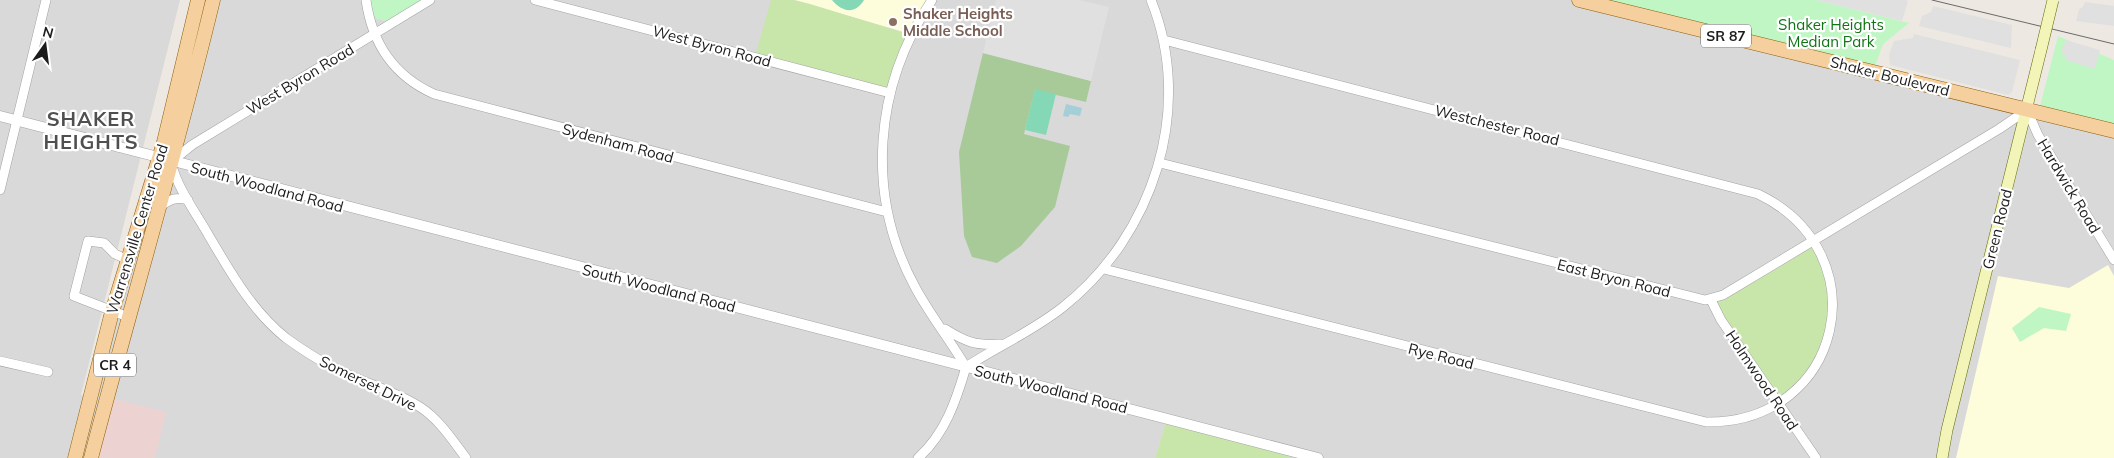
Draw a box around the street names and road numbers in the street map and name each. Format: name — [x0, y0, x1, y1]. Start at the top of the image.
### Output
street label: West Byron Road — [651, 21, 773, 71]
road number: SR 87 — [1701, 24, 1751, 48]
street label: West Byron Road — [243, 39, 357, 119]
street label: Shaker Boulevard — [1828, 52, 1952, 100]
street label: Westchester Road — [1433, 100, 1561, 150]
street label: Sydenham Road — [560, 119, 676, 167]
street label: Hardwick Road — [2033, 135, 2105, 237]
street label: Warrensville Center Road — [102, 142, 172, 316]
street label: South Woodland Road — [188, 157, 346, 217]
street label: Green Road — [1978, 187, 2016, 271]
street label: East Bryon Road — [1555, 255, 1673, 301]
street label: South Woodland Road — [580, 260, 738, 316]
street label: Holmwood Road — [1722, 326, 1802, 434]
street label: Rye Road — [1406, 339, 1476, 373]
street label: Somerset Drive — [316, 351, 420, 415]
road number: CR 4 — [94, 354, 136, 376]
street label: South Woodland Road — [972, 361, 1130, 417]

